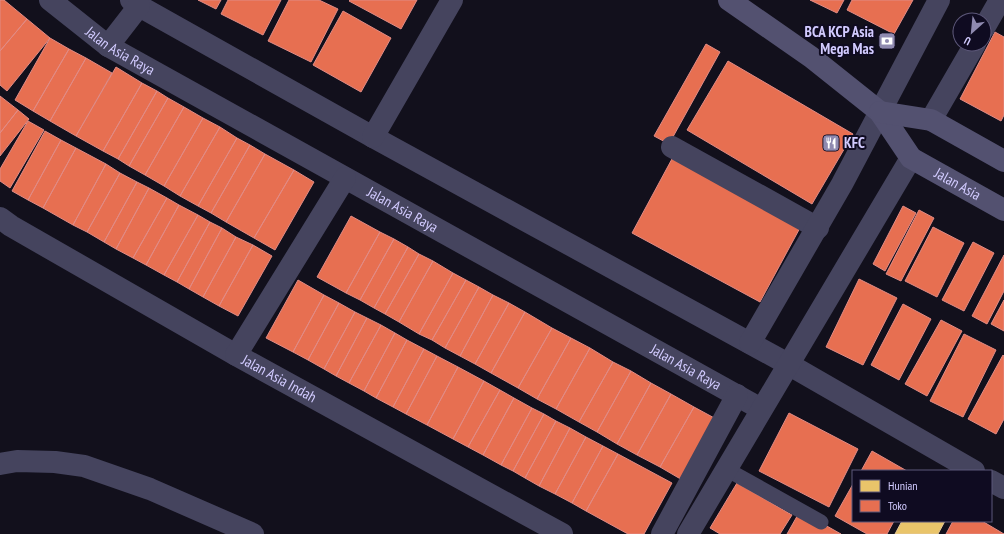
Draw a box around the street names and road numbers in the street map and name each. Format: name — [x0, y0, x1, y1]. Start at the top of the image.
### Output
street label: Jalan Asia Raya — [81, 21, 158, 79]
street label: Jalan Asia — [931, 163, 984, 204]
street label: Jalan Asia Raya — [363, 182, 441, 237]
street label: Jalan Asia Raya — [646, 339, 725, 394]
street label: Jalan Asia Indah — [238, 350, 320, 406]

